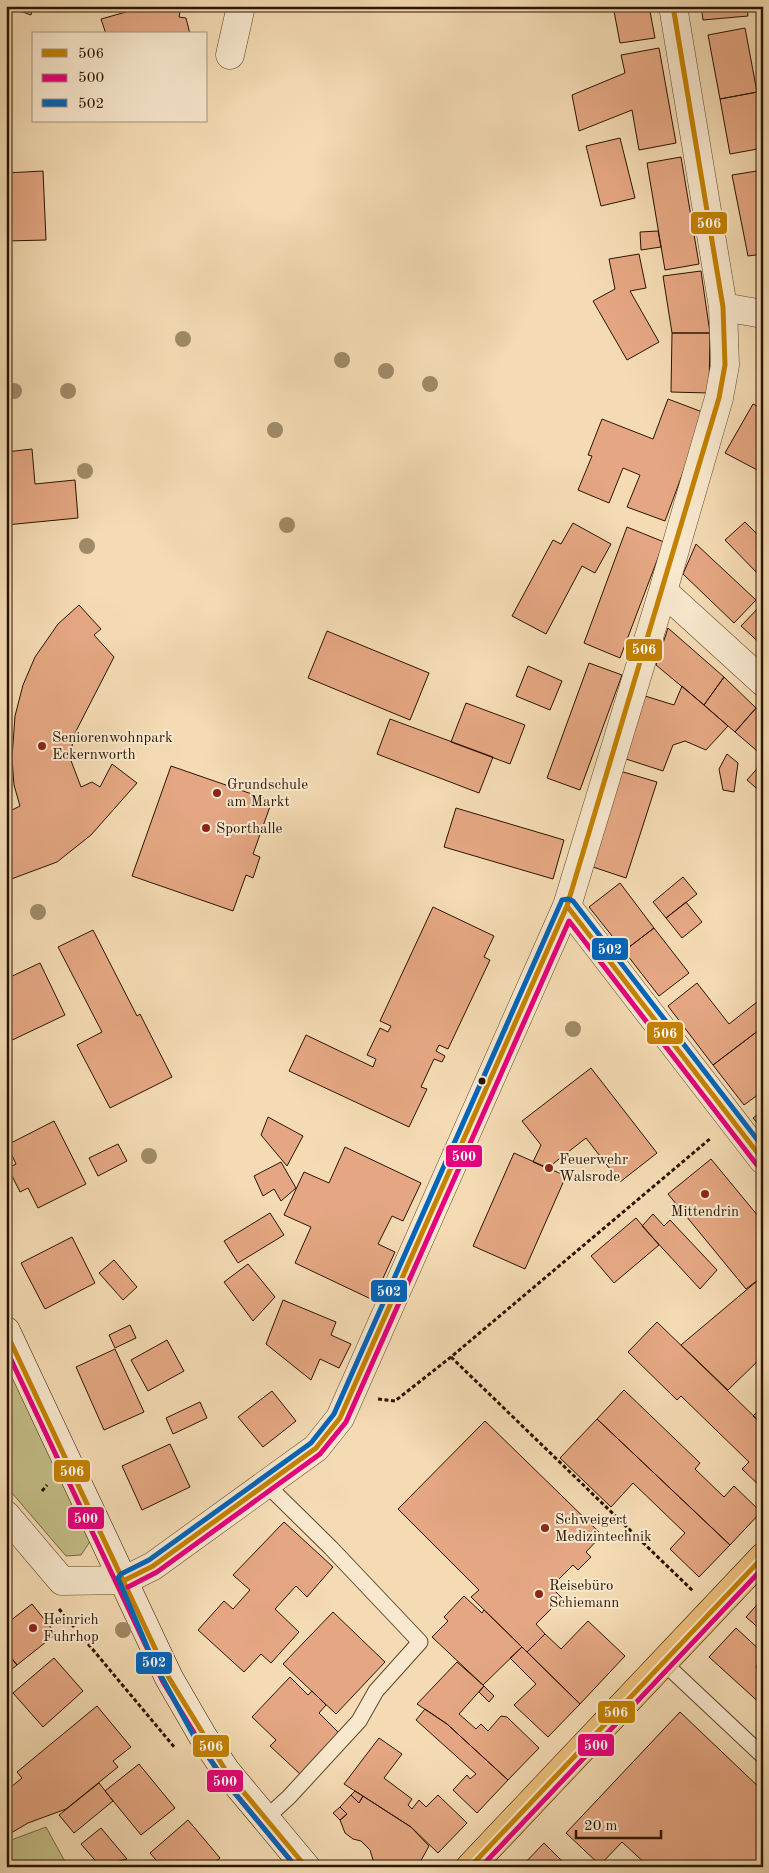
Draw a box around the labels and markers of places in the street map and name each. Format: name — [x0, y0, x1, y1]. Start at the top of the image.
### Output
place label: Seniorenwohnpark Eckernworth — [52, 731, 173, 763]
marker: Seniorenwohnpark Eckernworth — [36, 740, 48, 752]
place label: Grundschule am Markt — [227, 778, 308, 810]
marker: Grundschule am Markt — [211, 787, 223, 799]
marker: Sporthalle — [200, 822, 212, 834]
place label: Sporthalle — [216, 822, 283, 837]
unlabelled marker — [477, 1076, 487, 1086]
place label: Feuerwehr Walsrode — [559, 1153, 628, 1185]
marker: Feuerwehr Walsrode — [543, 1162, 555, 1174]
marker: Mittendrin — [699, 1188, 711, 1200]
place label: Mittendrin — [671, 1205, 739, 1220]
place label: Schweigert Medizintechnik — [555, 1513, 652, 1545]
marker: Schweigert Medizintechnik — [539, 1522, 551, 1534]
place label: Reisebüro Schiemann — [549, 1579, 619, 1611]
marker: Reisebüro Schiemann — [533, 1588, 545, 1600]
place label: Heinrich Fuhrhop — [43, 1613, 99, 1645]
marker: Heinrich Fuhrhop — [27, 1622, 39, 1634]

